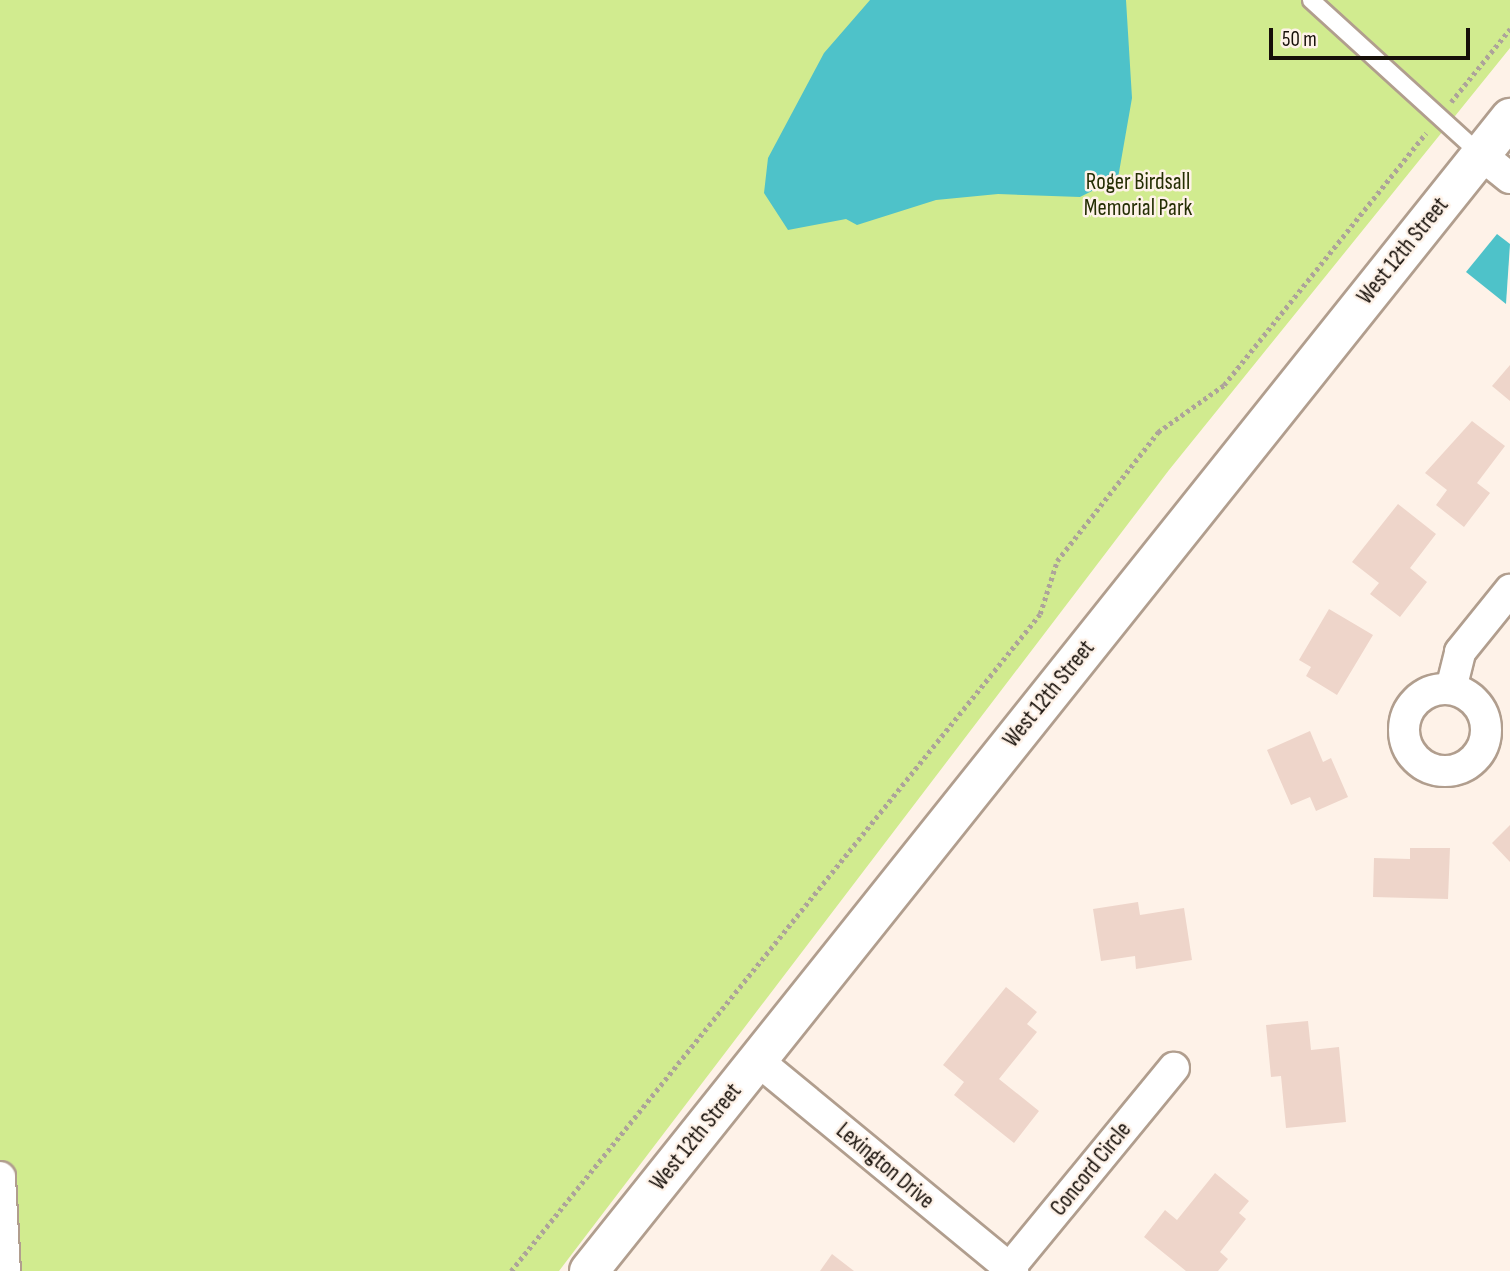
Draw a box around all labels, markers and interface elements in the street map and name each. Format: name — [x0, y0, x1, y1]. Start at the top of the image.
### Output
scale bar — [1272, 14, 1473, 58]
text: 50 m — [1282, 27, 1317, 52]
park label: Roger Birdsall Memorial Park — [1084, 168, 1192, 222]
street label: West 12th Street — [1352, 192, 1454, 310]
street label: West 12th Street — [998, 635, 1100, 753]
street label: West 12th Street — [645, 1078, 747, 1196]
street label: Concord Circle — [1045, 1116, 1137, 1222]
street label: Lexington Drive — [830, 1117, 940, 1215]

